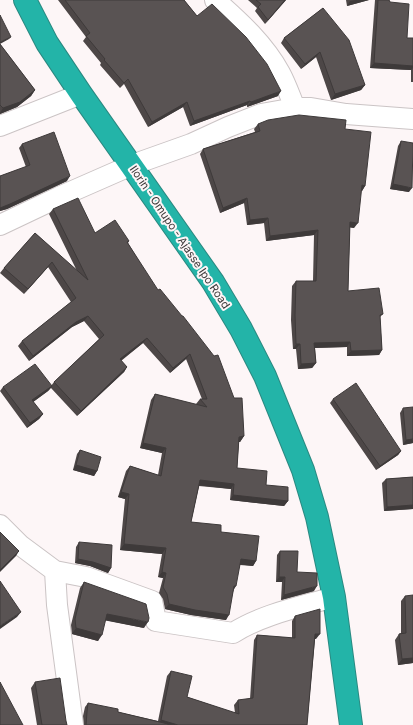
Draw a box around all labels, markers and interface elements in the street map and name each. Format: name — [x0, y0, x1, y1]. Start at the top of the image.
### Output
street label: Ilorin - Omupo - Ajasse Ipo Road — [127, 163, 233, 311]

